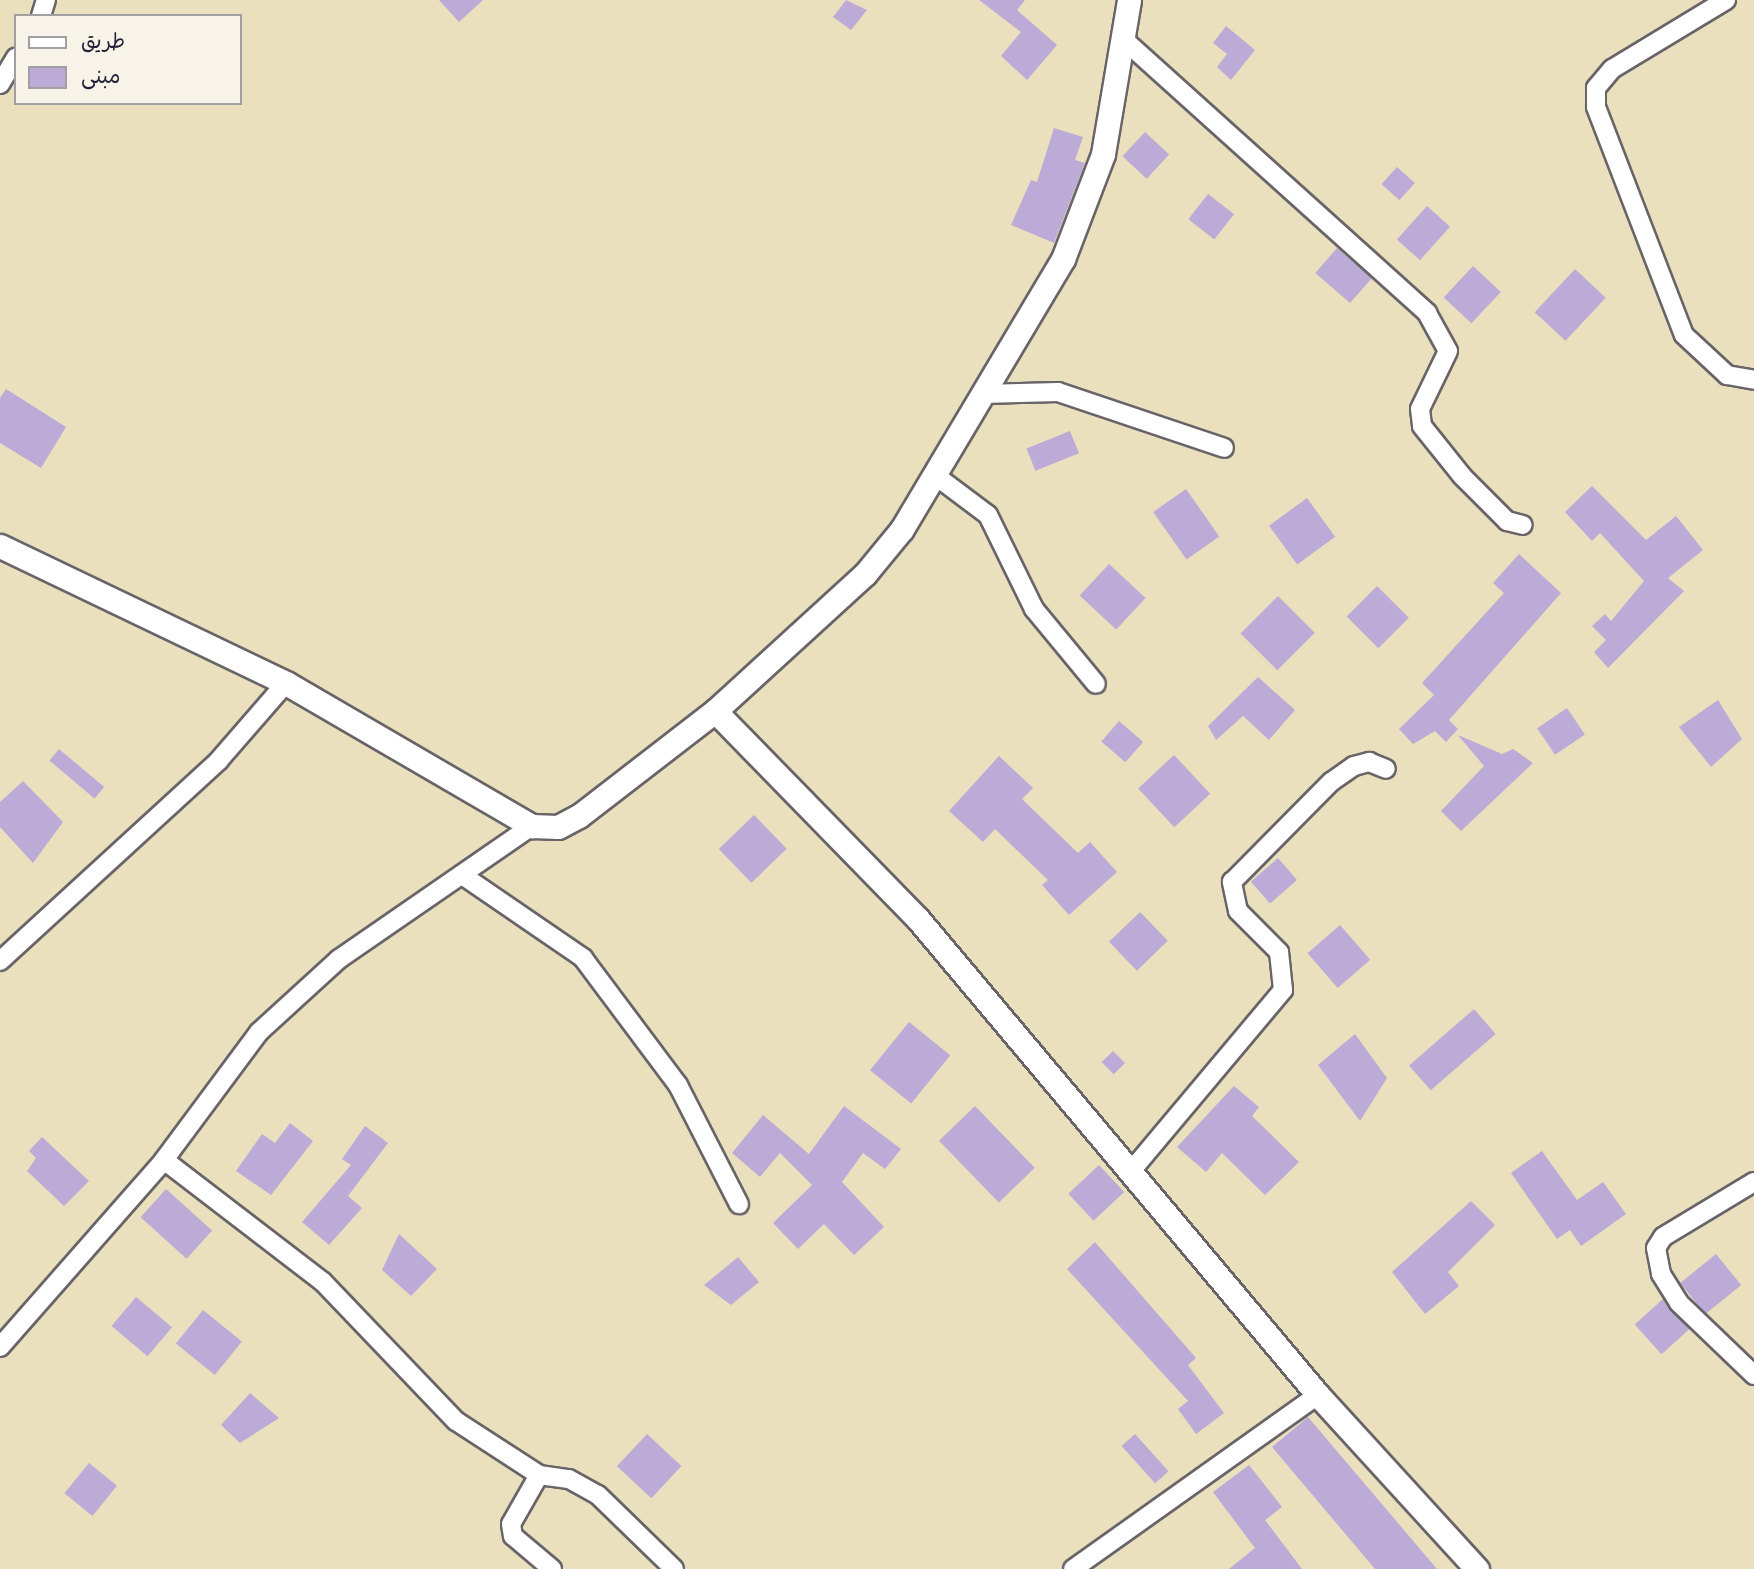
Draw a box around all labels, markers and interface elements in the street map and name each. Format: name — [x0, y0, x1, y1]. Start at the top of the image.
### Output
legend — [14, 14, 242, 105]
text: طريق — [81, 29, 125, 59]
text: مبنى — [81, 64, 120, 94]

